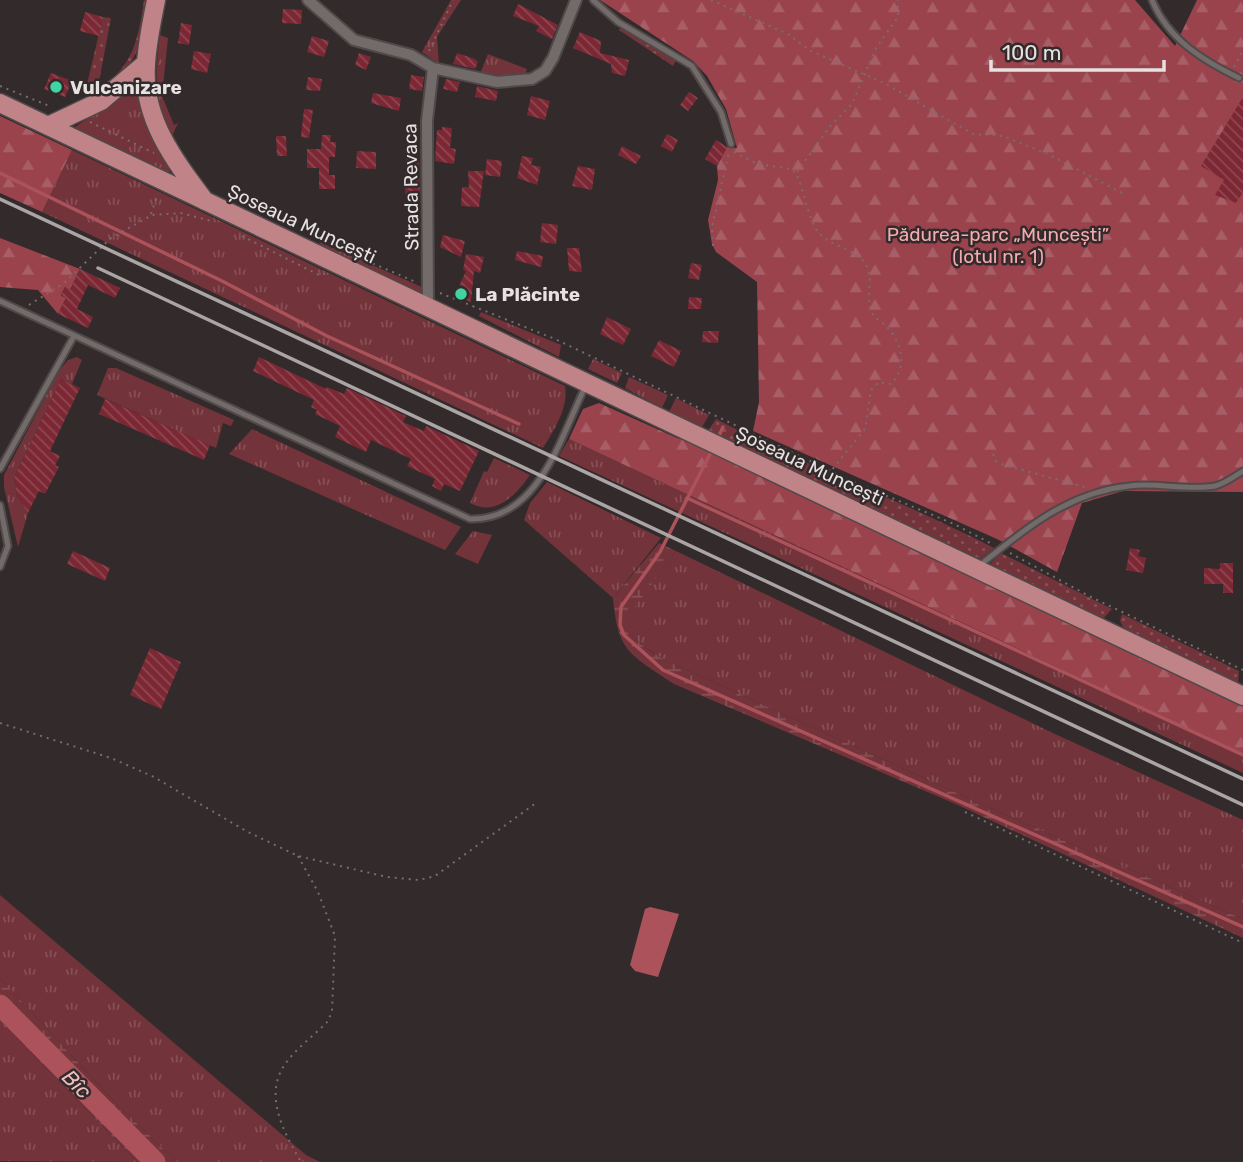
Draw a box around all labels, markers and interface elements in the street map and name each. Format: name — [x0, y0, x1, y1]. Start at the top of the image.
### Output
scale bar — [991, 28, 1164, 72]
text: 100 m — [1002, 40, 1061, 65]
place label: Vulcanizare — [70, 76, 182, 99]
marker: Vulcanizare — [48, 79, 64, 95]
street label: Strada Revaca — [398, 123, 424, 251]
street label: Șoseaua Muncești — [224, 180, 380, 268]
park label: Pădurea-parc „Muncești” (lotul nr. 1) — [887, 223, 1109, 268]
place label: La Plăcinte — [475, 283, 580, 306]
marker: La Plăcinte — [453, 286, 469, 302]
street label: Șoseaua Muncești — [732, 422, 888, 510]
water label: Bîc — [57, 1064, 97, 1104]

